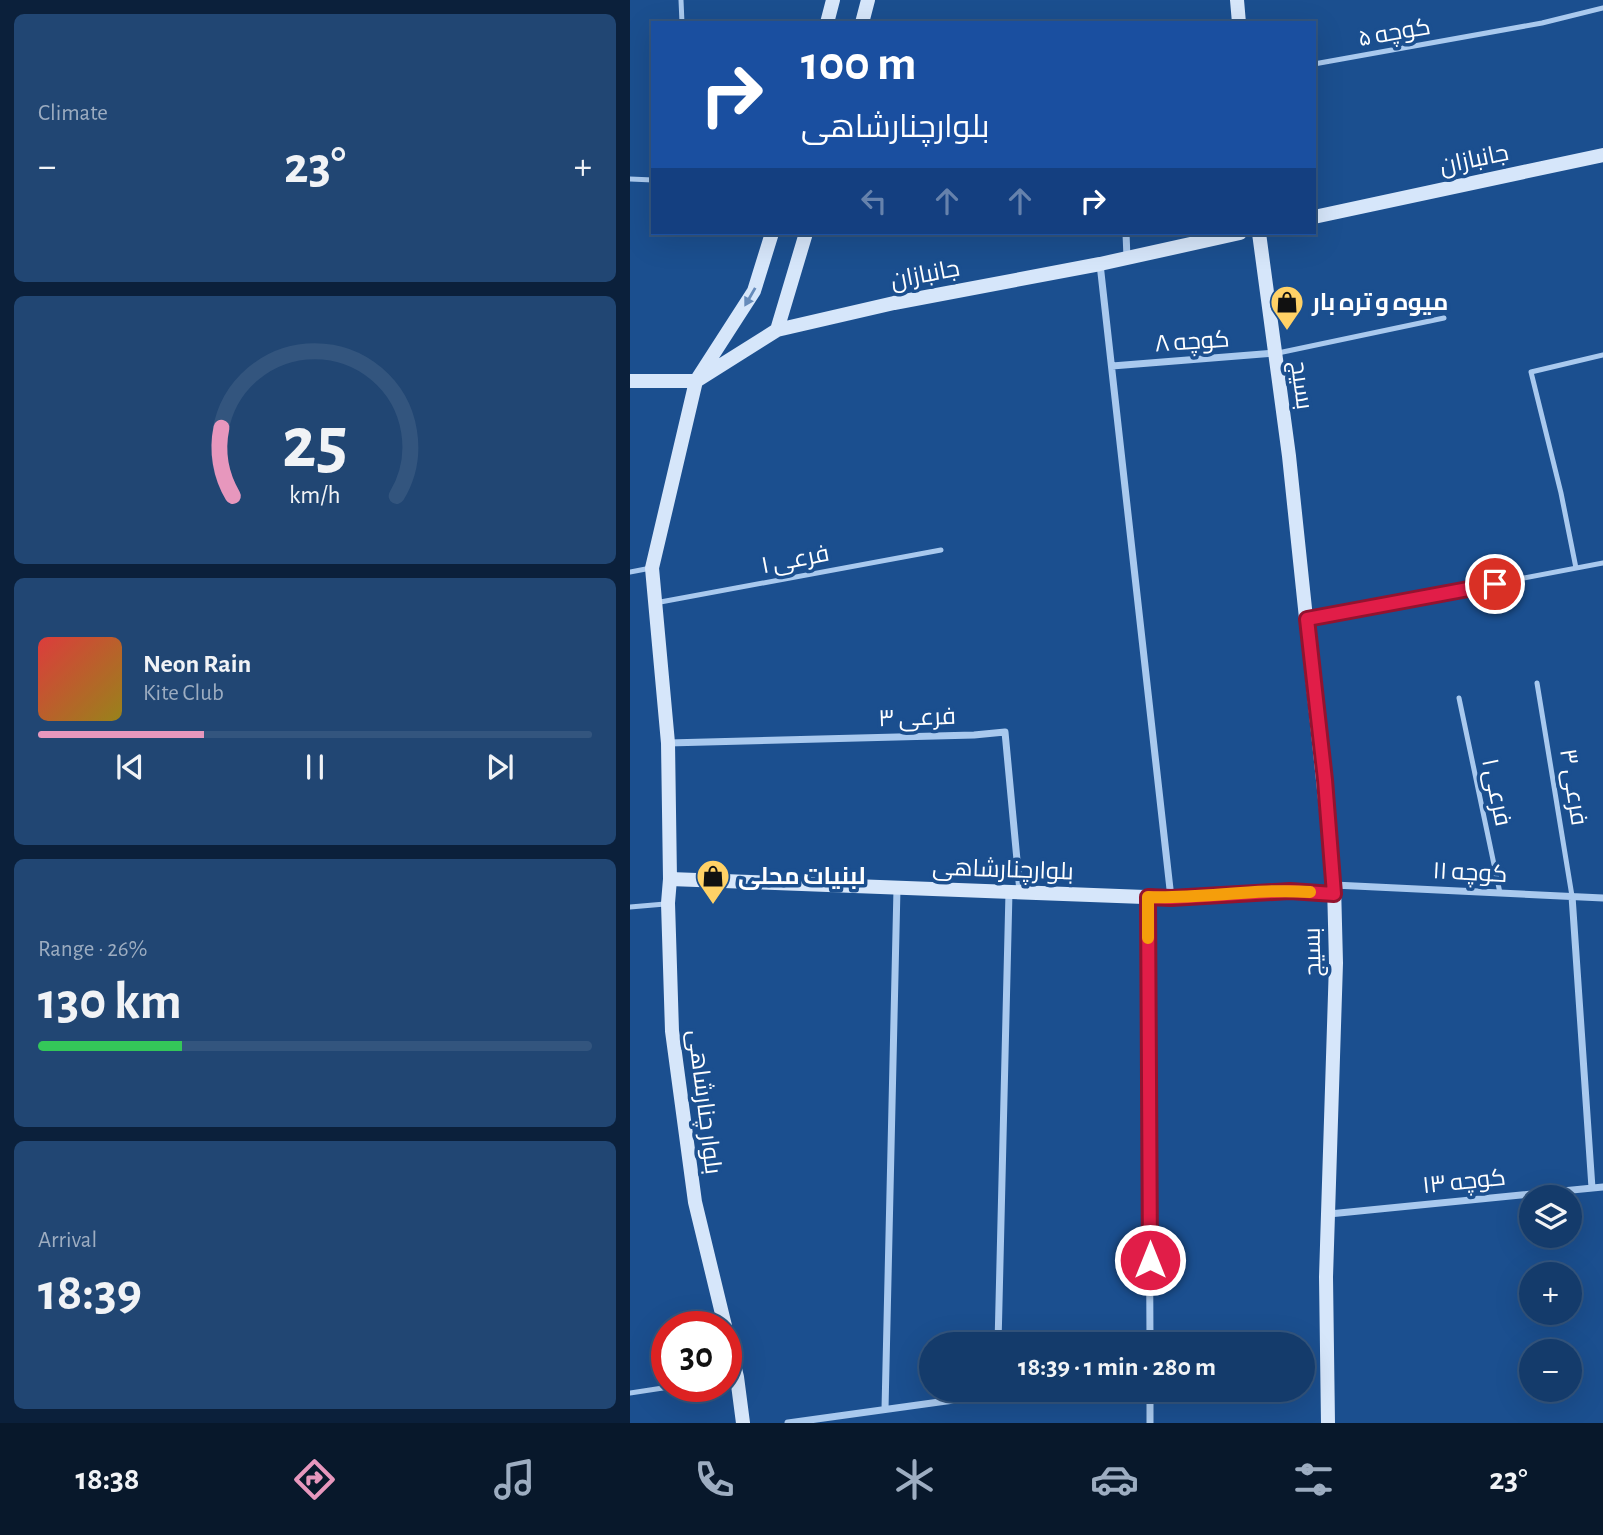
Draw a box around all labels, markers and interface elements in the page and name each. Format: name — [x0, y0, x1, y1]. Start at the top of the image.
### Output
street label: کوچه ۵ — [1356, 15, 1433, 54]
text: 100 m — [801, 40, 917, 89]
icon: right — [686, 49, 777, 140]
text: Climate — [38, 102, 108, 125]
text: بلوارچنارشاهی — [801, 111, 990, 143]
text: 23° — [284, 140, 346, 192]
street label: جانبازان — [1438, 141, 1511, 180]
text: − — [38, 148, 56, 186]
text: + — [574, 148, 592, 186]
icon: left — [855, 182, 893, 220]
icon: ahead — [928, 182, 966, 220]
icon: ahead — [1001, 182, 1039, 220]
icon: right — [1074, 182, 1112, 220]
street label: جانبازان — [889, 257, 962, 294]
shop icon: میوه و تره بار — [1268, 283, 1306, 332]
one-way arrow — [744, 287, 756, 306]
place label: میوه و تره بار — [1311, 291, 1448, 316]
street label: کوچه ۸ — [1154, 327, 1231, 360]
street label: بسیج — [1283, 359, 1316, 412]
text: 25 — [282, 408, 348, 481]
text: km/h — [289, 482, 341, 507]
street label: فرعی ۱ — [759, 542, 831, 579]
pin — [1465, 554, 1525, 614]
icon: arrive — [1476, 565, 1514, 603]
text: Neon Rain — [143, 651, 251, 677]
text: Kite Club — [143, 682, 224, 705]
street label: فرعی ۳ — [878, 705, 956, 732]
street label: فرعی ۳ — [1554, 747, 1591, 827]
icon: previous — [111, 748, 149, 786]
icon: pause — [296, 748, 334, 786]
icon: next — [481, 748, 519, 786]
street label: فرعی ۱ — [1476, 756, 1515, 828]
street label: بلوارچنارشاهی — [932, 855, 1074, 887]
shop icon: لبنیات محلی — [694, 857, 732, 906]
street label: کوچه ۱۱ — [1432, 859, 1508, 890]
place label: لبنیات محلی — [738, 865, 866, 890]
street label: بسیج — [1301, 927, 1328, 977]
text: Range · 26% — [38, 938, 147, 961]
text: 130 km — [38, 976, 182, 1028]
street label: بلوار چنارشاهی — [680, 1028, 726, 1176]
street label: کوچه ۱۳ — [1421, 1166, 1507, 1201]
map controls — [1519, 1185, 1582, 1402]
button: layers — [1519, 1185, 1582, 1248]
position arrow — [1113, 1223, 1187, 1297]
text: Arrival — [38, 1229, 97, 1252]
button: + — [1519, 1262, 1582, 1325]
text: 18:39 — [38, 1267, 142, 1319]
speed limit sign: 30 — [651, 1311, 742, 1402]
button: − — [1519, 1339, 1582, 1402]
text: 18:39 · 1 min · 280 m — [1018, 1354, 1216, 1380]
icon: directions — [290, 1455, 339, 1504]
icon: music — [490, 1455, 539, 1504]
icon: phone — [690, 1455, 739, 1504]
icon: climate — [890, 1455, 939, 1504]
icon: car — [1090, 1455, 1139, 1504]
icon: filters — [1289, 1455, 1338, 1504]
text: 18:38 — [75, 1463, 140, 1495]
text: 23° — [1489, 1463, 1528, 1495]

